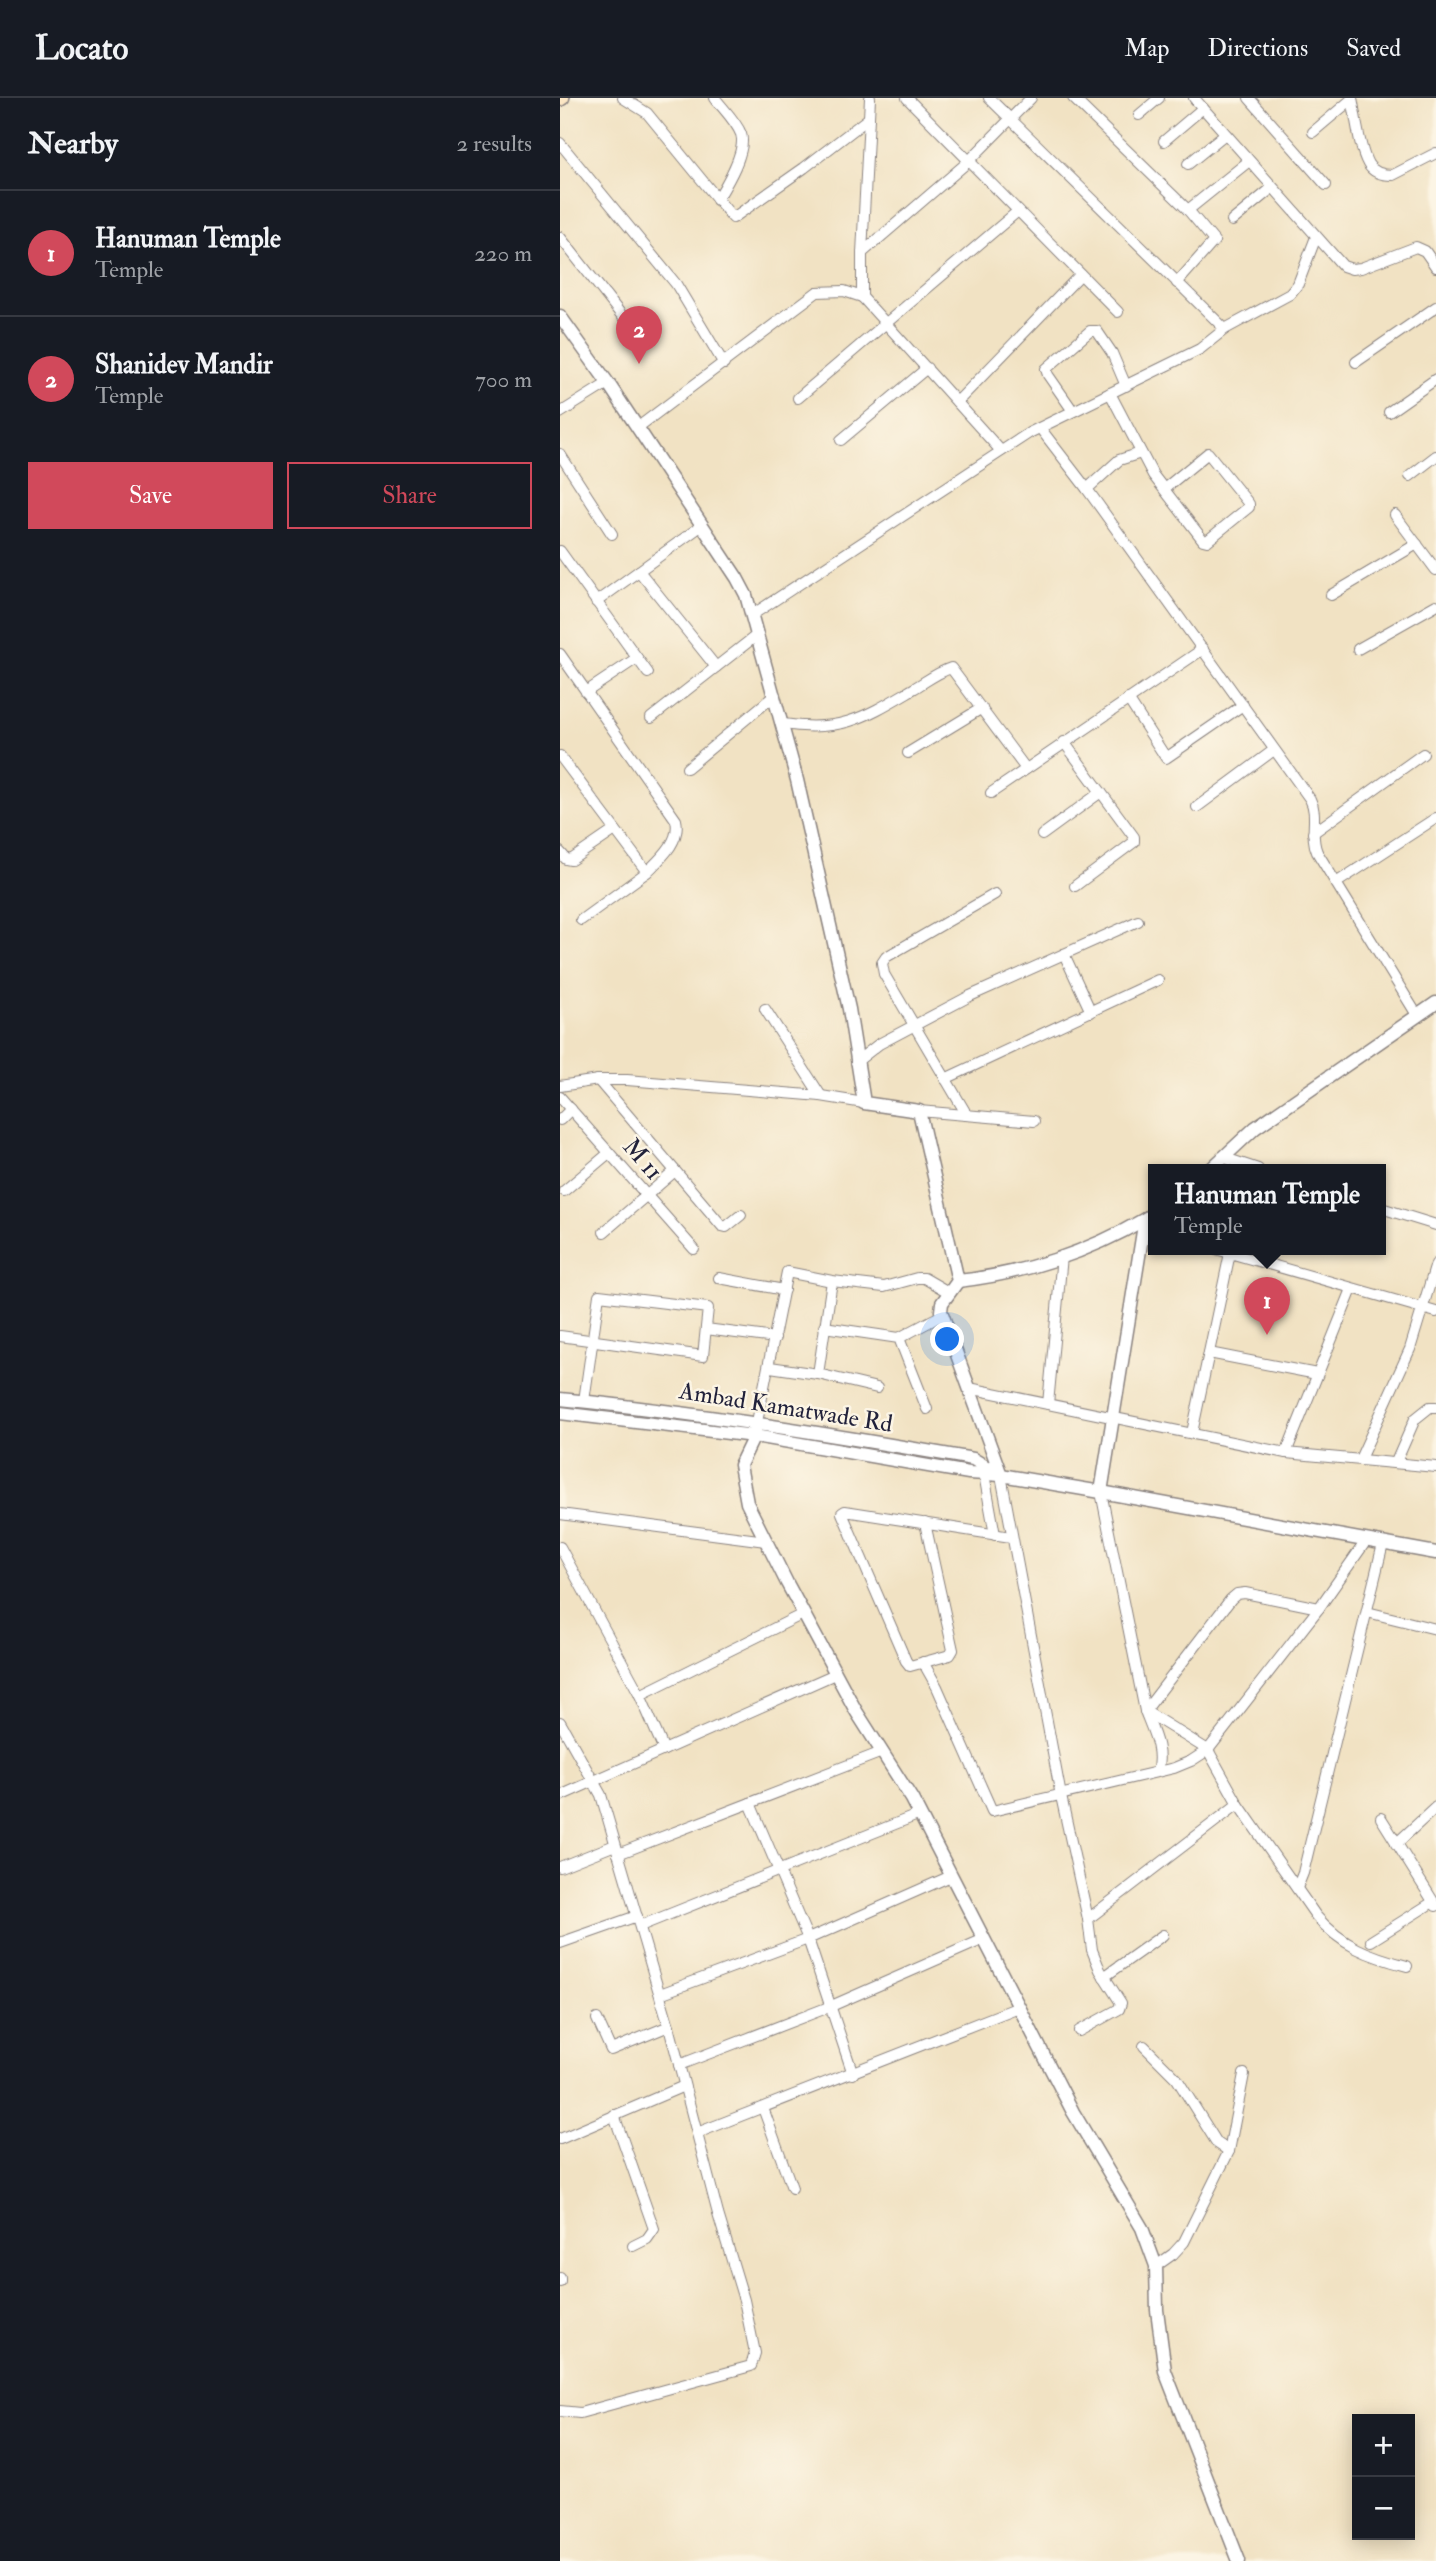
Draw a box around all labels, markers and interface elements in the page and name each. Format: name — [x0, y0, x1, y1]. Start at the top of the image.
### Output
text: Locato — [35, 28, 128, 69]
text: Map — [1124, 33, 1169, 64]
text: Directions — [1207, 33, 1308, 64]
text: Saved — [1346, 33, 1401, 64]
text: Nearby — [28, 125, 118, 162]
text: 2 results — [457, 129, 532, 158]
text: Hanuman Temple — [95, 223, 281, 255]
text: 1 — [47, 239, 55, 268]
text: 220 m — [474, 239, 532, 268]
text: Temple — [95, 255, 163, 284]
pin: 2 — [616, 306, 662, 364]
text: Shanidev Mandir — [95, 349, 273, 381]
text: 2 — [45, 365, 57, 394]
text: 700 m — [475, 365, 532, 394]
text: Temple — [95, 381, 163, 410]
button: Save — [28, 462, 273, 529]
button: Share — [287, 462, 532, 529]
street label: M 11 — [616, 1132, 669, 1187]
popup — [1148, 1164, 1386, 1255]
text: Hanuman Temple — [1174, 1179, 1360, 1211]
text: Temple — [1174, 1211, 1243, 1240]
pin: 1 — [1244, 1277, 1290, 1335]
your location — [930, 1322, 964, 1356]
street label: Ambad Kamatwade Rd — [676, 1375, 895, 1440]
map controls — [1352, 2414, 1415, 2540]
button: + — [1352, 2414, 1415, 2477]
button: − — [1352, 2477, 1415, 2540]

